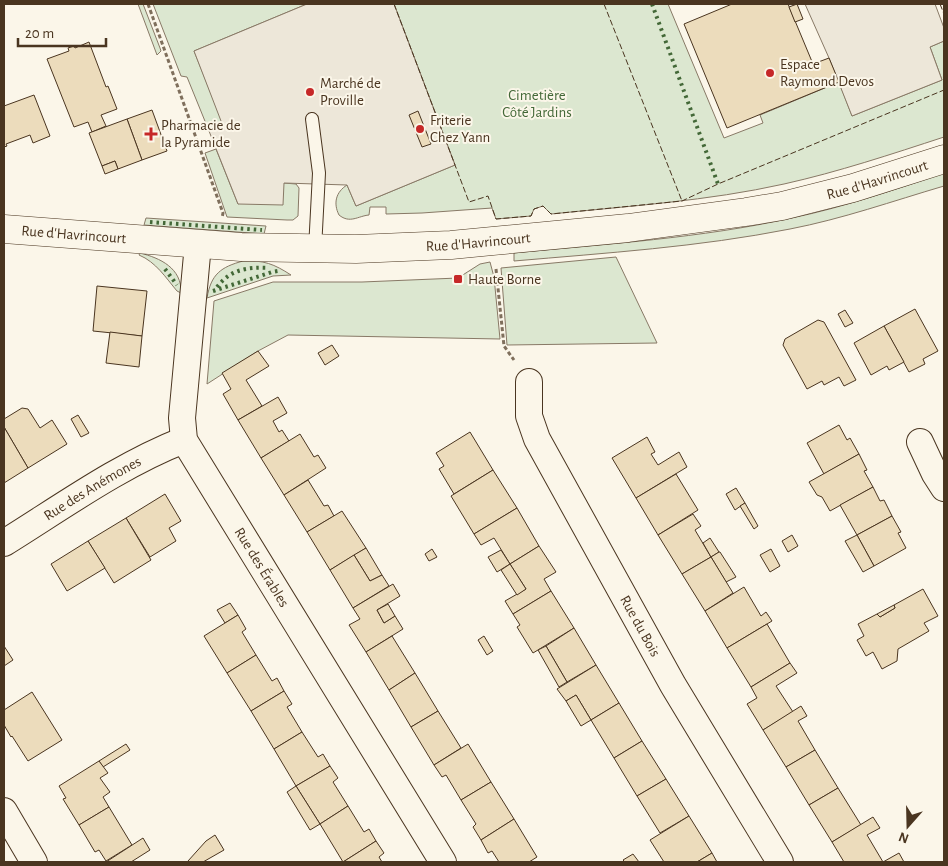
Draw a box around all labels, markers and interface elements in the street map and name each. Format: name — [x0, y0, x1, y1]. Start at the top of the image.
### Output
scale bar — [18, 15, 105, 47]
text: 20 m — [25, 26, 54, 41]
place label: Espace Raymond Devos — [780, 57, 874, 89]
marker: Espace Raymond Devos — [764, 67, 776, 79]
place label: Marché de Proville — [320, 76, 381, 108]
marker: Marché de Proville — [304, 86, 316, 98]
park label: Cimetière Côté Jardins — [502, 88, 572, 120]
place label: Friterie Chez Yann — [430, 113, 490, 145]
place label: Pharmacie de la Pyramide — [161, 118, 241, 150]
marker: Friterie Chez Yann — [414, 123, 426, 135]
marker: Pharmacie de la Pyramide — [145, 128, 157, 140]
street label: Rue d'Havrincourt — [825, 158, 930, 202]
street label: Rue d'Havrincourt — [21, 223, 127, 246]
street label: Rue d'Havrincourt — [425, 230, 531, 254]
place label: Haute Borne — [468, 272, 541, 287]
marker: Haute Borne — [452, 273, 464, 285]
street label: Rue des Anémones — [41, 454, 144, 524]
street label: Rue des Érables — [232, 525, 292, 610]
street label: Rue du Bois — [617, 593, 663, 659]
north arrow — [883, 801, 933, 851]
text: N — [897, 829, 911, 846]

